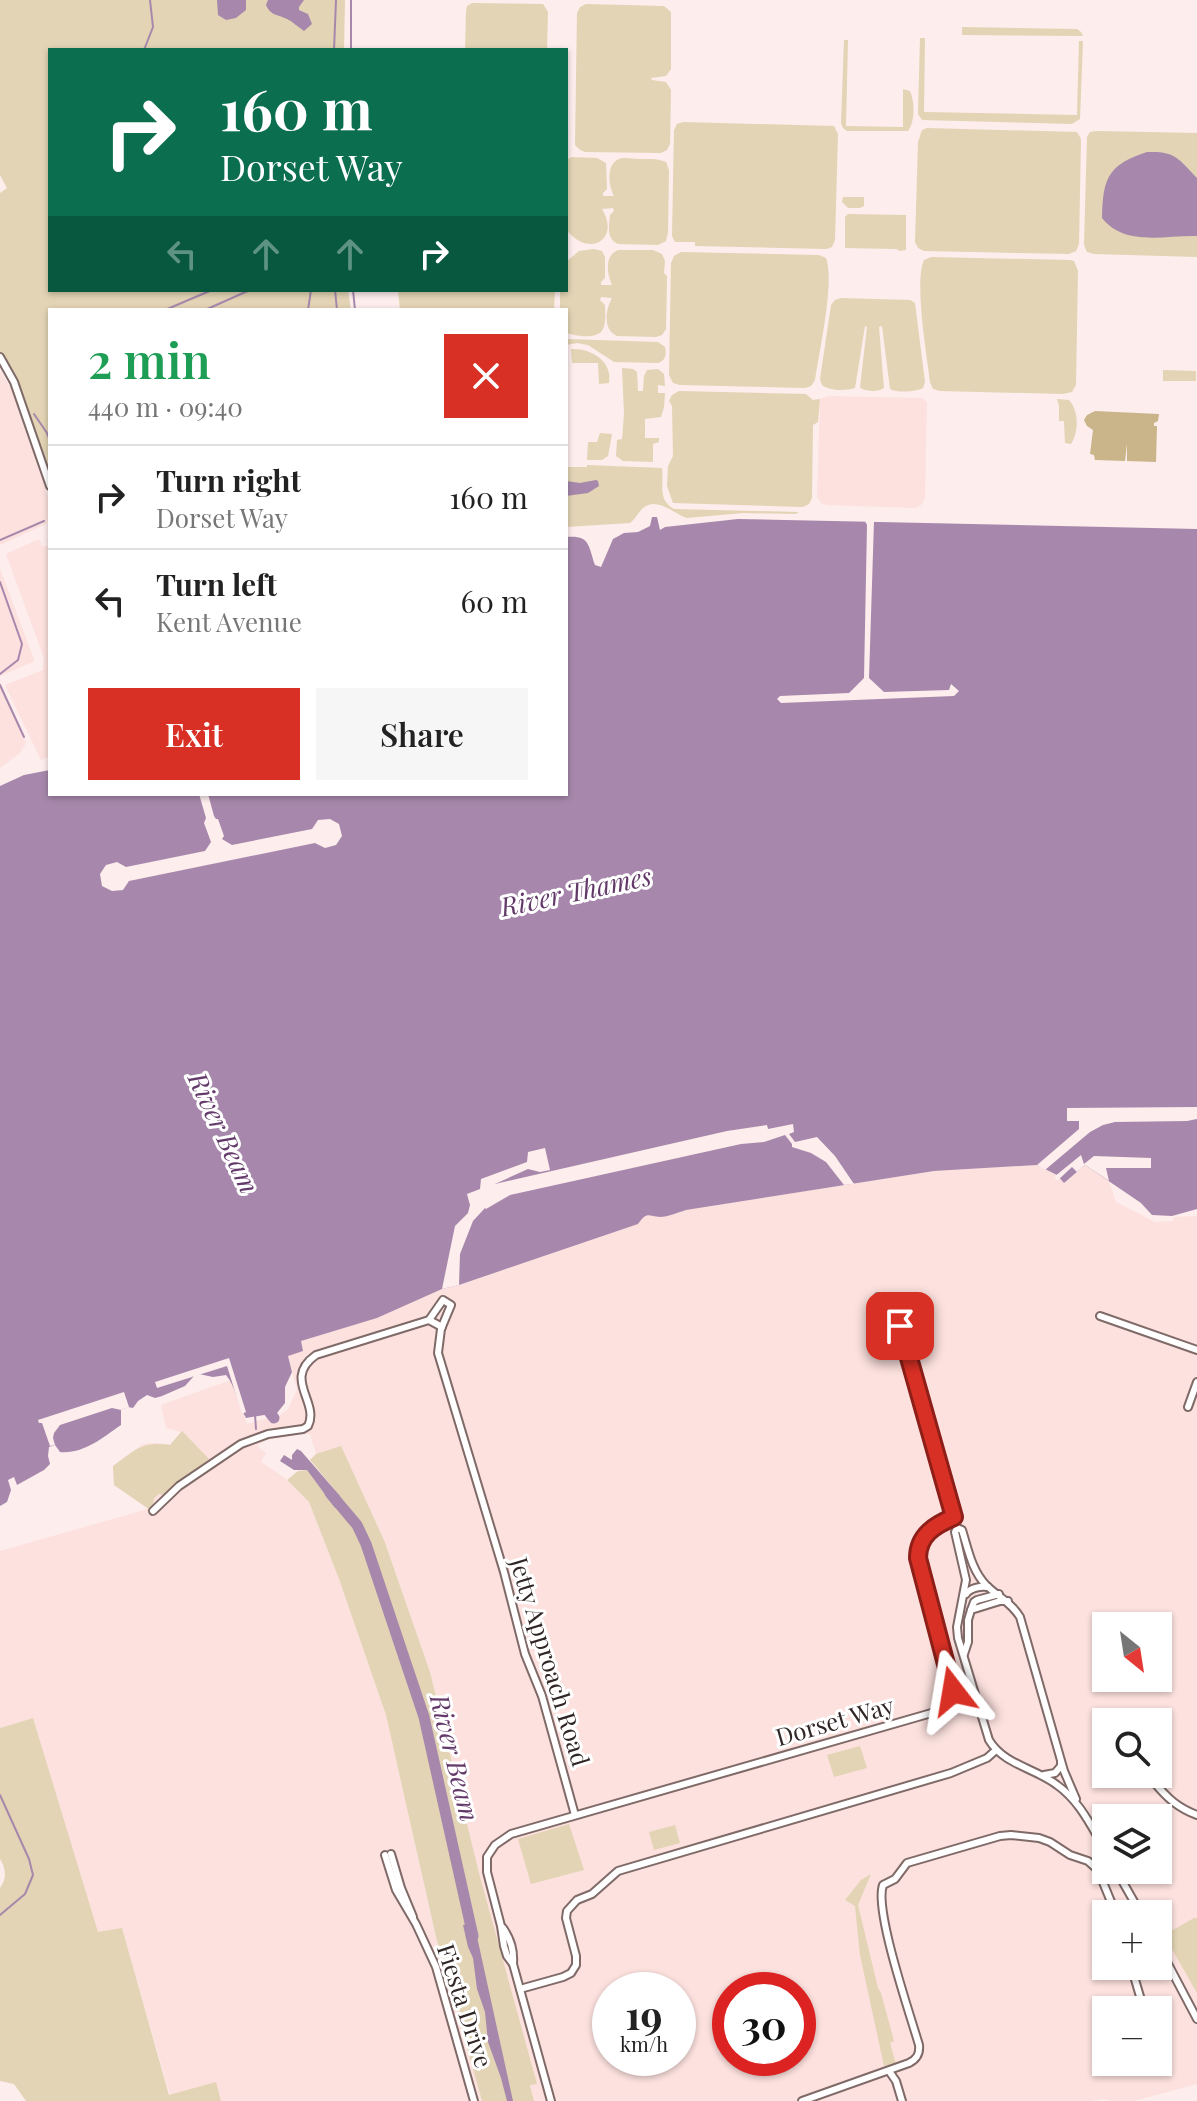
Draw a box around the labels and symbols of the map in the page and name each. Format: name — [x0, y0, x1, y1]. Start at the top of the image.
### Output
water label: River Thames — [496, 857, 654, 924]
water label: River Beam — [181, 1065, 268, 1199]
pin — [866, 1292, 934, 1360]
street label: Jetty Approach Road — [504, 1552, 598, 1770]
north arrow — [1092, 1612, 1172, 1692]
position arrow — [911, 1649, 995, 1733]
street label: Dorset Way — [772, 1688, 897, 1752]
water label: River Beam — [423, 1689, 488, 1825]
street label: Fiesta Drive — [431, 1939, 501, 2071]
speed limit sign: 30 — [712, 1972, 816, 2076]

